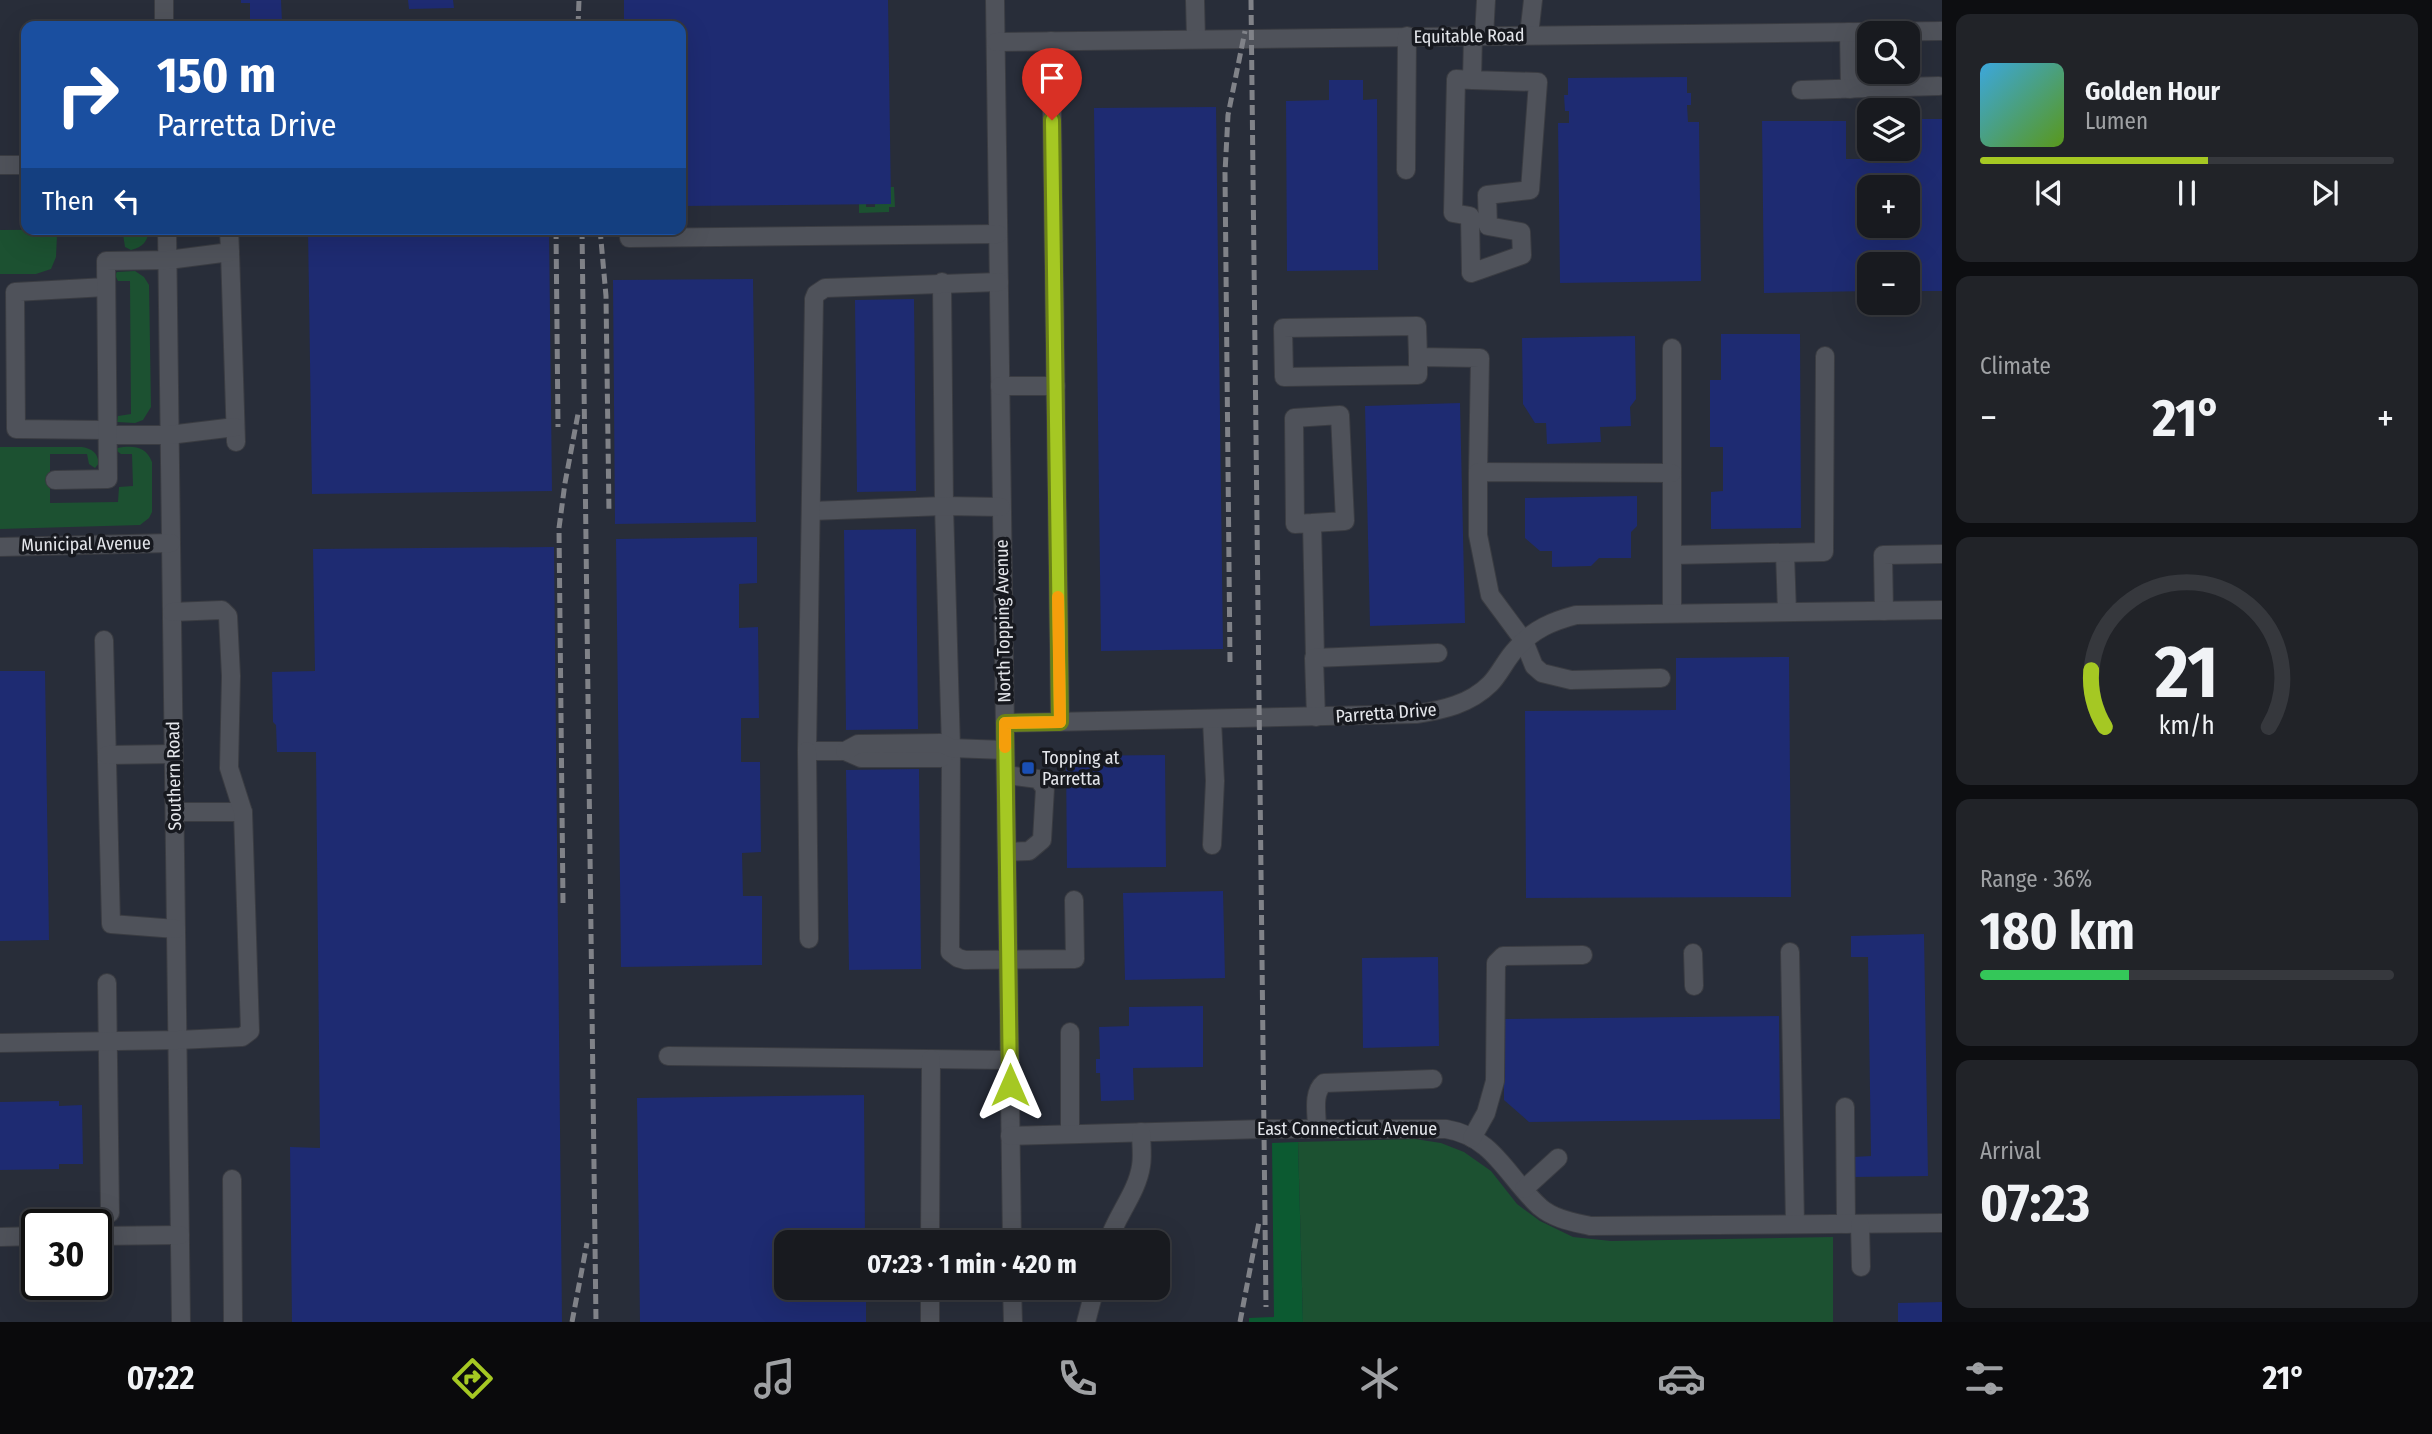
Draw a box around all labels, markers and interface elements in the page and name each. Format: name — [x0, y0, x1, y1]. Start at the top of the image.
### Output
map controls — [1857, 21, 1920, 315]
button: search — [1857, 21, 1920, 84]
street label: Equitable Road — [1413, 24, 1525, 48]
text: 150 m — [157, 46, 276, 105]
pin — [1022, 48, 1082, 120]
icon: right — [42, 49, 133, 140]
icon: arrive — [1033, 59, 1071, 97]
text: Golden Hour — [2085, 76, 2220, 107]
button: layers — [1857, 98, 1920, 161]
text: Parretta Drive — [157, 106, 337, 144]
text: Lumen — [2085, 107, 2148, 135]
icon: previous — [2030, 174, 2068, 212]
icon: pause — [2168, 174, 2206, 212]
icon: next — [2306, 174, 2344, 212]
button: + — [1857, 175, 1920, 238]
icon: left — [108, 182, 146, 220]
text: Then — [42, 186, 94, 217]
button: − — [1857, 252, 1920, 315]
text: Climate — [1980, 352, 2051, 380]
text: 21° — [2152, 387, 2222, 450]
text: − — [1980, 395, 1997, 441]
text: + — [2377, 395, 2394, 441]
street label: Municipal Avenue — [21, 532, 151, 556]
street label: North Topping Avenue — [991, 539, 1015, 703]
text: 21 — [2154, 629, 2219, 716]
street label: Parretta Drive — [1335, 698, 1437, 727]
text: km/h — [2159, 711, 2215, 741]
street label: Southern Road — [162, 721, 186, 831]
place label: Topping at Parretta — [1042, 747, 1119, 790]
marker: Topping at Parretta — [1020, 760, 1036, 776]
text: Range · 36% — [1980, 865, 2092, 893]
text: 180 km — [1980, 900, 2135, 963]
position arrow — [973, 1048, 1047, 1122]
street label: East Connecticut Avenue — [1257, 1118, 1437, 1140]
text: Arrival — [1980, 1137, 2041, 1165]
text: 07:23 — [1980, 1172, 2090, 1235]
speed limit sign: 30 — [21, 1209, 112, 1300]
text: 07:23 · 1 min · 420 m — [867, 1249, 1077, 1280]
icon: directions — [448, 1354, 497, 1403]
icon: music — [750, 1354, 799, 1403]
icon: phone — [1053, 1354, 1102, 1403]
icon: climate — [1355, 1354, 1404, 1403]
icon: car — [1657, 1354, 1706, 1403]
icon: filters — [1960, 1354, 2009, 1403]
text: 07:22 — [127, 1359, 194, 1397]
text: 21° — [2262, 1359, 2305, 1397]

